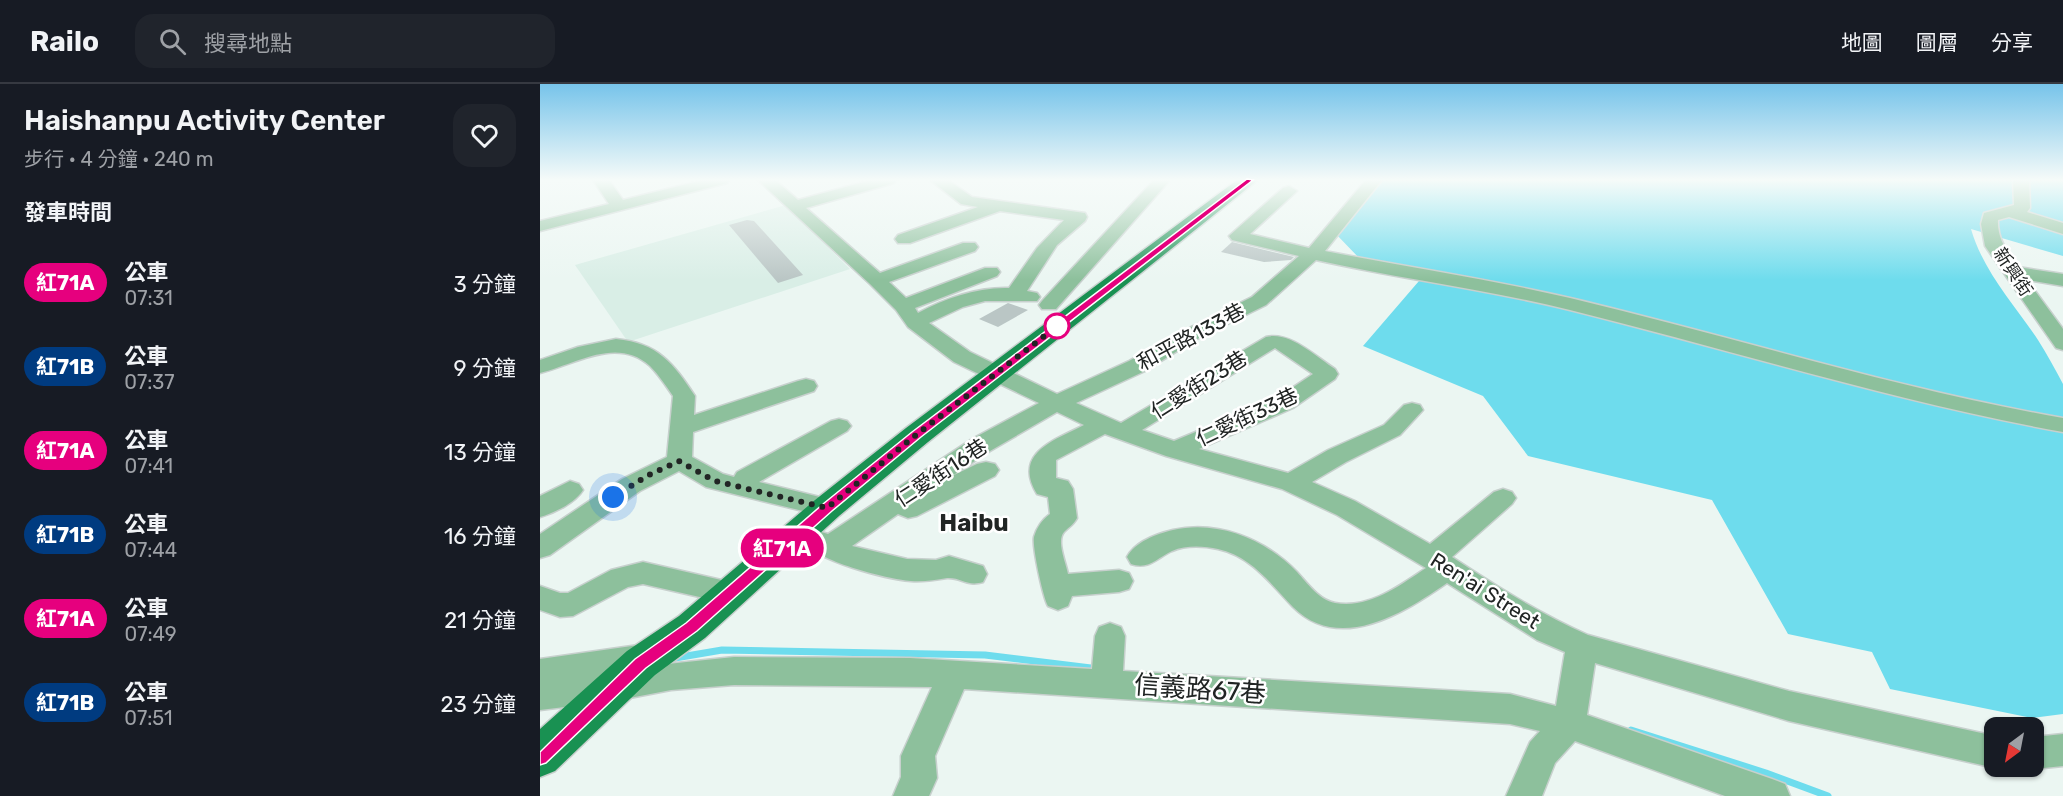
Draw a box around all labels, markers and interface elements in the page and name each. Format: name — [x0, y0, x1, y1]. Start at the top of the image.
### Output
search box — [135, 14, 555, 68]
text: Railo — [30, 25, 99, 58]
icon: search — [156, 25, 189, 58]
text: 搜尋地點 — [204, 30, 292, 57]
text: 地圖 — [1841, 30, 1883, 55]
text: 圖層 — [1916, 30, 1958, 55]
text: 分享 — [1991, 30, 2033, 55]
text: Haishanpu Activity Center — [24, 104, 385, 137]
button: heart — [453, 104, 516, 167]
text: 步行 · 4 分鐘 · 240 m — [24, 147, 213, 171]
text: 發車時間 — [24, 199, 112, 226]
street label: 新興街 — [1989, 243, 2037, 301]
text: 公車 — [125, 259, 169, 286]
text: 紅71A — [36, 270, 95, 295]
text: 3 分鐘 — [453, 271, 516, 298]
text: 07:31 — [125, 286, 173, 310]
street label: 和平路133巷 — [1133, 298, 1249, 375]
unlabelled marker — [1044, 313, 1070, 339]
text: 公車 — [124, 343, 168, 370]
street label: 仁愛街23巷 — [1146, 345, 1252, 424]
text: 紅71B — [36, 354, 94, 379]
text: 9 分鐘 — [454, 355, 516, 382]
text: 07:37 — [124, 370, 175, 394]
street label: 仁愛街33巷 — [1192, 382, 1302, 451]
text: 公車 — [125, 427, 169, 454]
street label: 仁愛街16巷 — [890, 433, 992, 512]
text: 紅71A — [36, 438, 95, 463]
text: 13 分鐘 — [444, 439, 516, 466]
text: 07:41 — [125, 454, 173, 478]
your location — [598, 482, 628, 512]
district label: Haibu — [939, 509, 1009, 537]
text: 公車 — [124, 511, 168, 538]
text: 紅71B — [36, 522, 94, 547]
text: 16 分鐘 — [444, 523, 516, 550]
line badge: 紅71A — [740, 528, 824, 568]
text: 紅71A — [753, 536, 811, 561]
text: 07:44 — [124, 538, 177, 562]
street label: Ren'ai Street — [1426, 547, 1544, 634]
text: 公車 — [125, 595, 169, 622]
text: 紅71A — [36, 606, 95, 631]
text: 21 分鐘 — [444, 607, 516, 634]
text: 07:49 — [125, 622, 177, 646]
street label: 信義路67巷 — [1133, 669, 1267, 710]
text: 公車 — [124, 679, 168, 706]
text: 紅71B — [36, 690, 94, 715]
text: 23 分鐘 — [440, 691, 516, 718]
text: 07:51 — [124, 706, 172, 730]
north arrow — [1984, 717, 2044, 777]
map controls — [1984, 717, 2044, 777]

